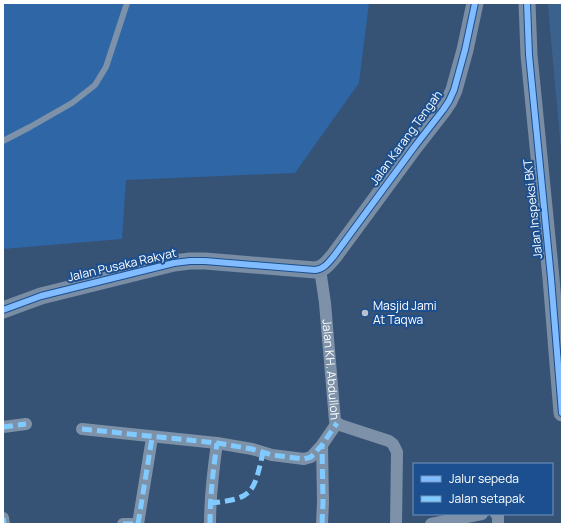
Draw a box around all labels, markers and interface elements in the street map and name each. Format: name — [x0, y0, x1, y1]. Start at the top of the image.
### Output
street label: Jalan Karang Tengah — [365, 87, 446, 189]
street label: Jalan Inspeksi BKT — [519, 157, 546, 260]
street label: Jalan Pusaka Rakyat — [66, 244, 178, 285]
place label: Masjid Jami At Taqwa — [373, 297, 437, 328]
marker: Masjid Jami At Taqwa — [360, 308, 370, 318]
street label: Jalan KH. Abdulloh — [318, 318, 344, 420]
legend — [413, 463, 553, 515]
text: Jalur sepeda — [449, 470, 519, 487]
text: Jalan setapak — [449, 490, 526, 507]

